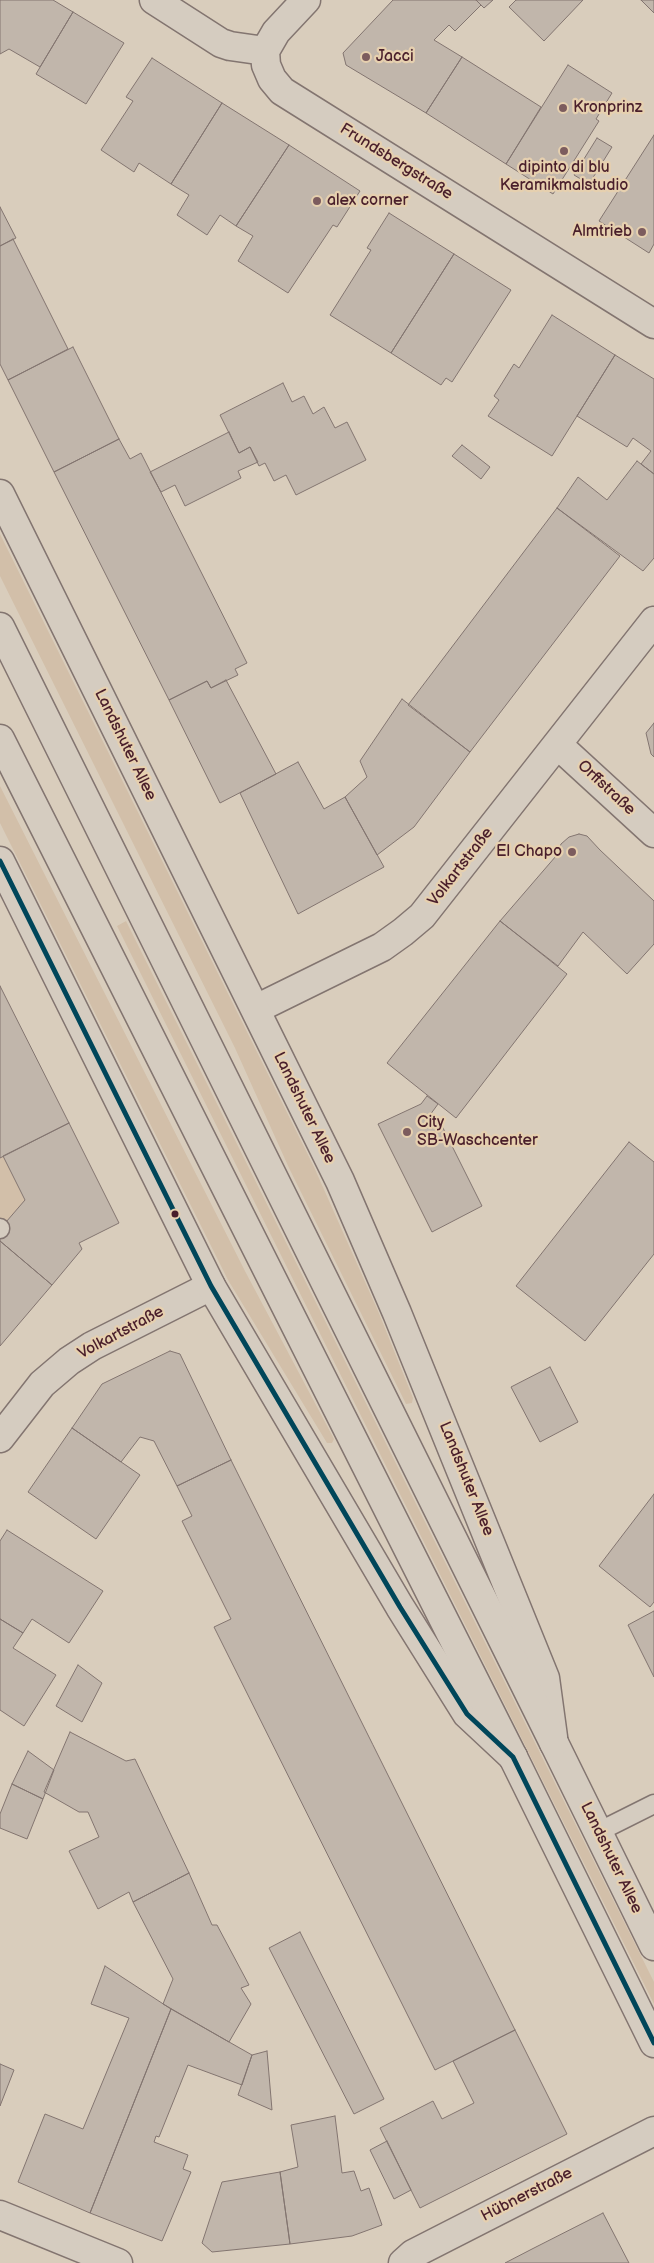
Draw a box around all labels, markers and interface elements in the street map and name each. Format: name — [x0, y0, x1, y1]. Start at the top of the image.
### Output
place label: Jacci — [376, 47, 414, 67]
marker: Jacci — [360, 51, 372, 63]
place label: Kronprinz — [573, 98, 642, 118]
marker: Kronprinz — [557, 102, 569, 114]
street label: Frundsbergstraße — [336, 120, 456, 204]
marker: dipinto di blu Keramikmalstudio — [558, 145, 570, 157]
place label: dipinto di blu Keramikmalstudio — [500, 158, 628, 196]
place label: alex corner — [327, 191, 408, 211]
marker: alex corner — [311, 195, 323, 207]
place label: Almtrieb — [572, 222, 632, 242]
marker: Almtrieb — [636, 226, 648, 238]
street label: Landshuter Allee — [90, 686, 160, 804]
street label: Orffstraße — [573, 756, 639, 820]
street label: Volkartstraße — [424, 824, 498, 910]
place label: El Chapo — [496, 842, 562, 862]
marker: El Chapo — [566, 846, 578, 858]
street label: Landshuter Allee — [269, 1049, 339, 1167]
place label: City SB-Waschcenter — [417, 1113, 538, 1151]
marker: City SB-Waschcenter — [401, 1126, 413, 1138]
unlabelled marker — [170, 1209, 180, 1219]
street label: Volkartstraße — [75, 1302, 167, 1364]
street label: Landshuter Allee — [434, 1419, 498, 1539]
street label: Landshuter Allee — [576, 1799, 646, 1917]
street label: Hübnerstraße — [478, 2164, 576, 2226]

